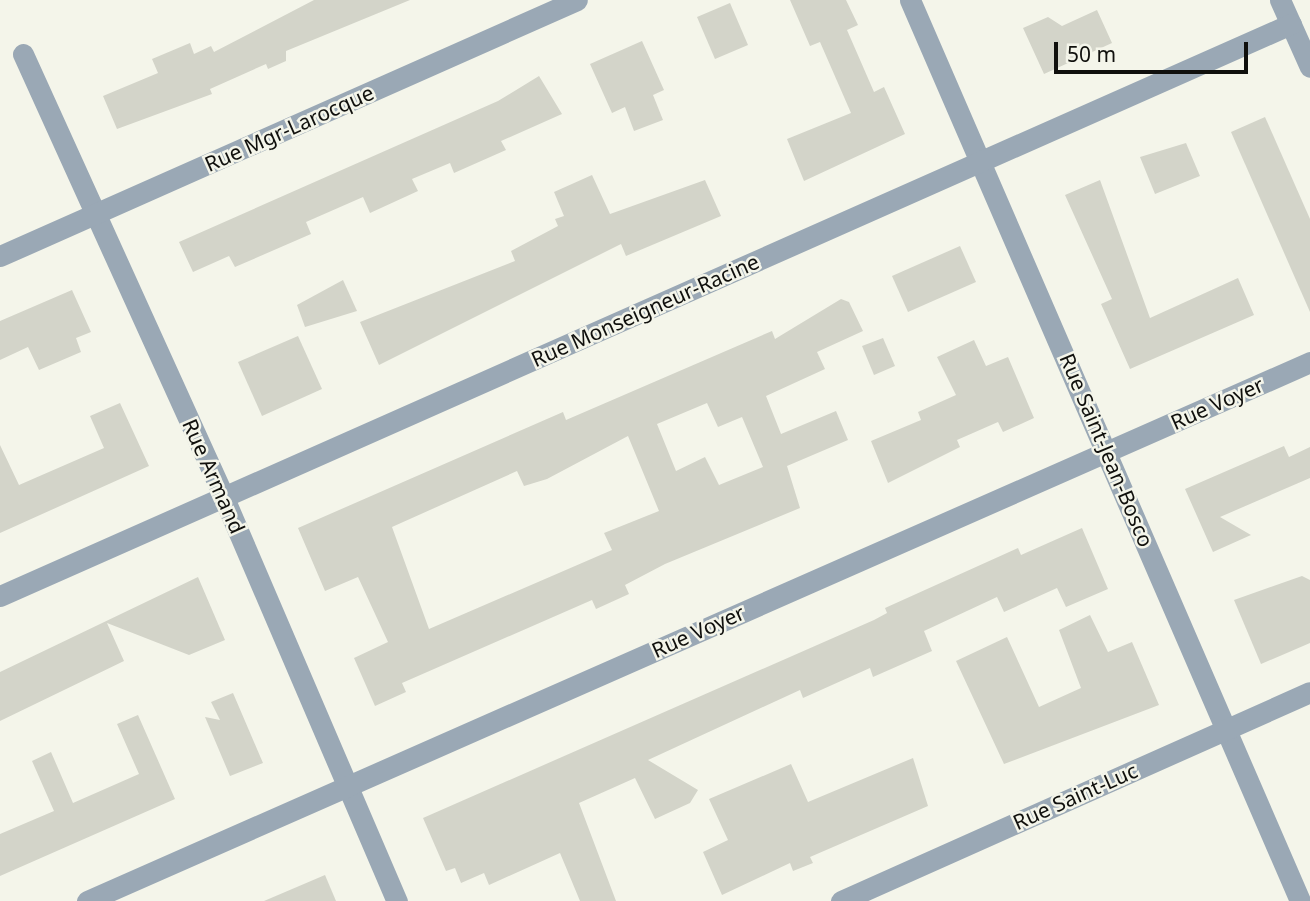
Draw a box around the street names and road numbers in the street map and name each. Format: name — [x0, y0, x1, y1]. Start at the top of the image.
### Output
street label: Rue Mgr-Larocque — [201, 79, 377, 177]
street label: Rue Monseigneur-Racine — [527, 248, 763, 372]
street label: Rue Saint-Jean-Bosco — [1055, 349, 1159, 551]
street label: Rue Voyer — [1167, 371, 1267, 435]
street label: Rue Armand — [178, 415, 250, 537]
street label: Rue Voyer — [648, 599, 748, 663]
street label: Rue Saint-Luc — [1009, 757, 1141, 835]

